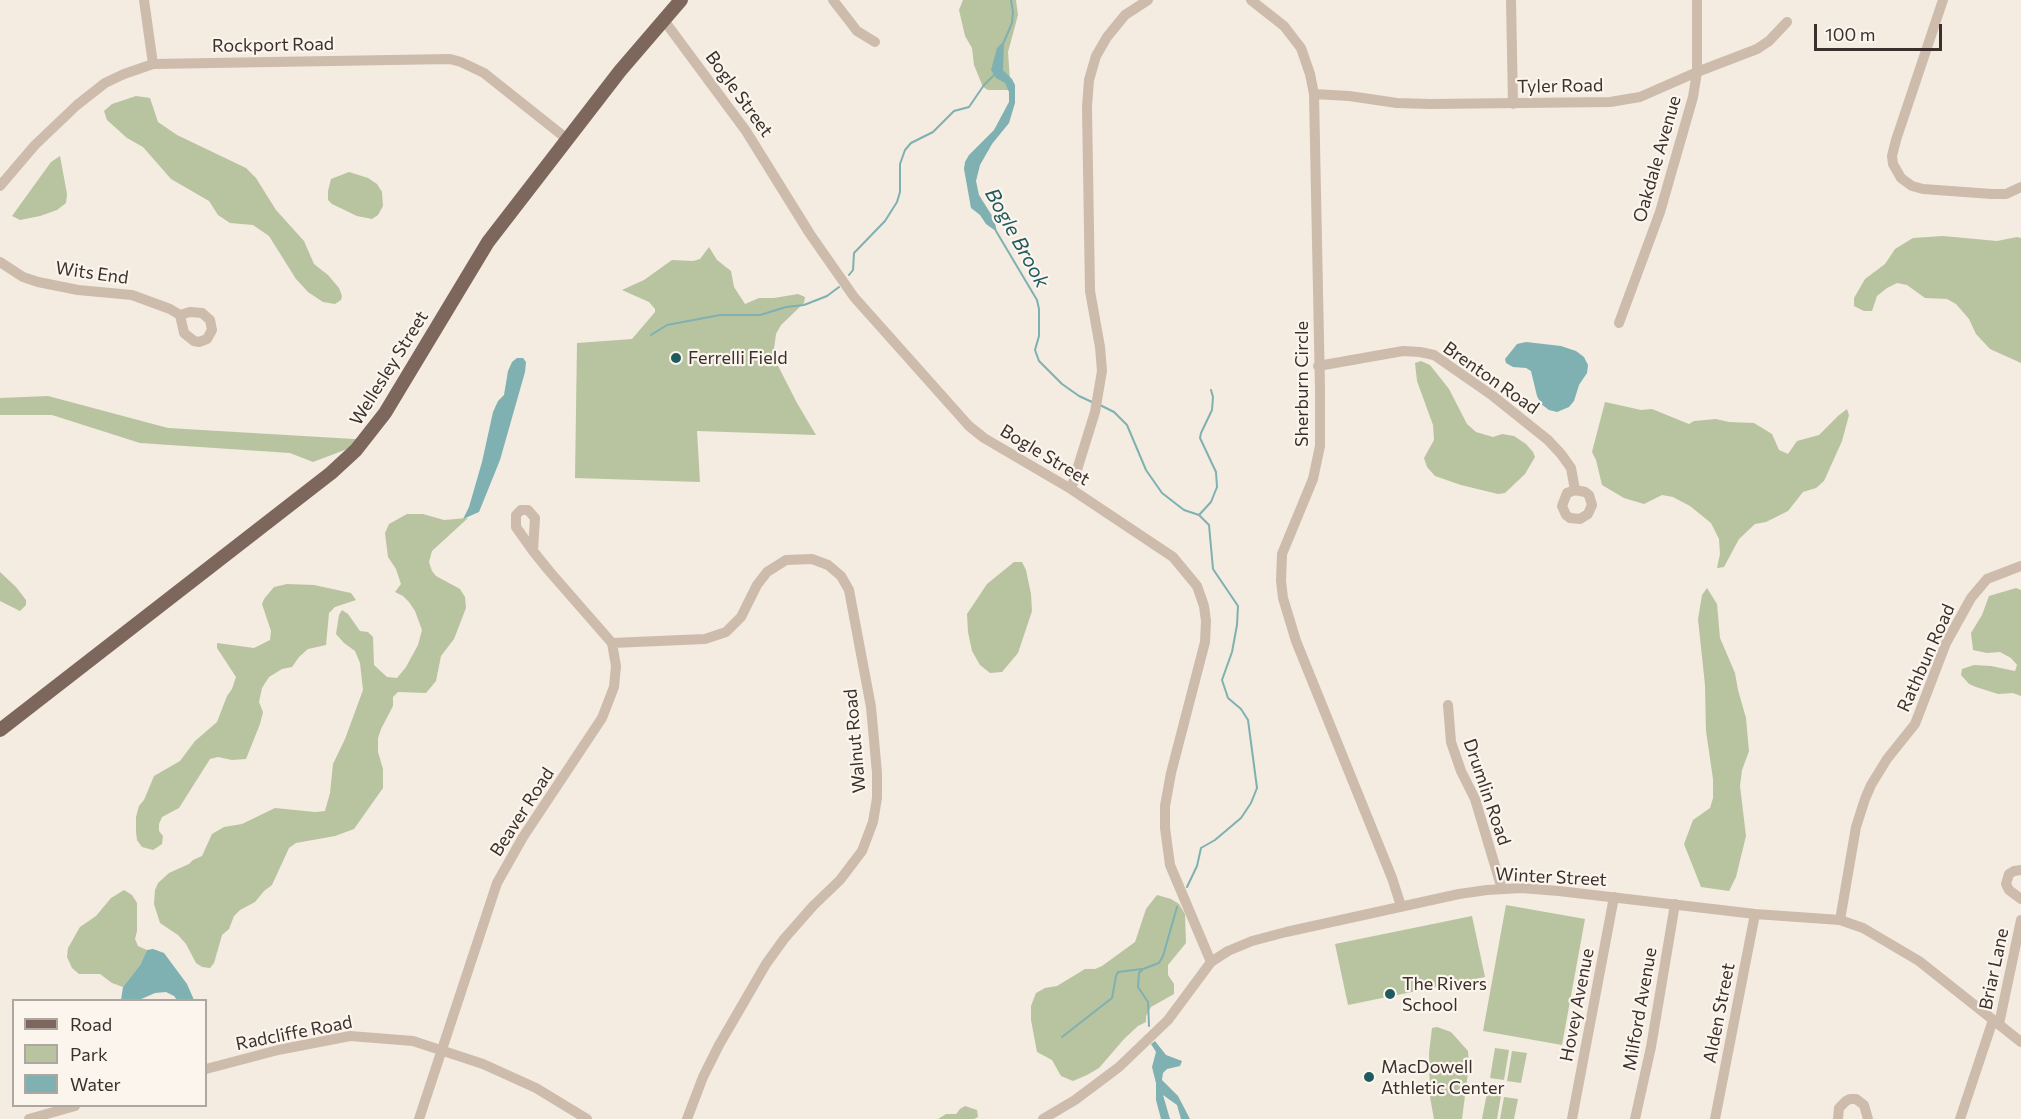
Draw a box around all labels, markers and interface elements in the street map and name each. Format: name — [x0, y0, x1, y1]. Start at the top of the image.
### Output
scale bar — [1817, 12, 1944, 50]
text: 100 m — [1825, 23, 1875, 45]
street label: Rockport Road — [212, 33, 334, 57]
street label: Bogle Street — [701, 47, 777, 141]
street label: Tyler Road — [1517, 74, 1603, 98]
street label: Oakdale Avenue — [1629, 93, 1685, 225]
water label: Bogle Brook — [980, 184, 1054, 292]
street label: Wits End — [54, 257, 130, 289]
street label: Wellesley Street — [345, 307, 433, 429]
street label: Sherburn Circle — [1291, 321, 1313, 447]
street label: Brenton Road — [1439, 337, 1543, 419]
place label: Ferrelli Field — [688, 347, 788, 369]
marker: Ferrelli Field — [669, 351, 683, 365]
street label: Bogle Street — [996, 420, 1094, 490]
street label: Rathbun Road — [1893, 601, 1959, 715]
street label: Walnut Road — [840, 688, 870, 794]
street label: Drumlin Road — [1459, 736, 1515, 848]
street label: Beaver Road — [485, 764, 559, 860]
street label: Winter Street — [1495, 863, 1607, 891]
street label: Briar Lane — [1975, 926, 2013, 1012]
street label: Milford Avenue — [1619, 946, 1661, 1072]
street label: Hovey Avenue — [1555, 947, 1599, 1063]
street label: Alden Street — [1699, 961, 1739, 1065]
place label: The Rivers School — [1402, 973, 1487, 1016]
marker: The Rivers School — [1383, 987, 1397, 1001]
legend — [12, 999, 207, 1107]
street label: Radcliffe Road — [234, 1011, 354, 1055]
text: Road — [70, 1013, 112, 1035]
text: Park — [70, 1043, 108, 1065]
place label: MacDowell Athletic Center — [1381, 1056, 1505, 1098]
marker: MacDowell Athletic Center — [1362, 1070, 1376, 1084]
text: Water — [70, 1073, 121, 1095]

